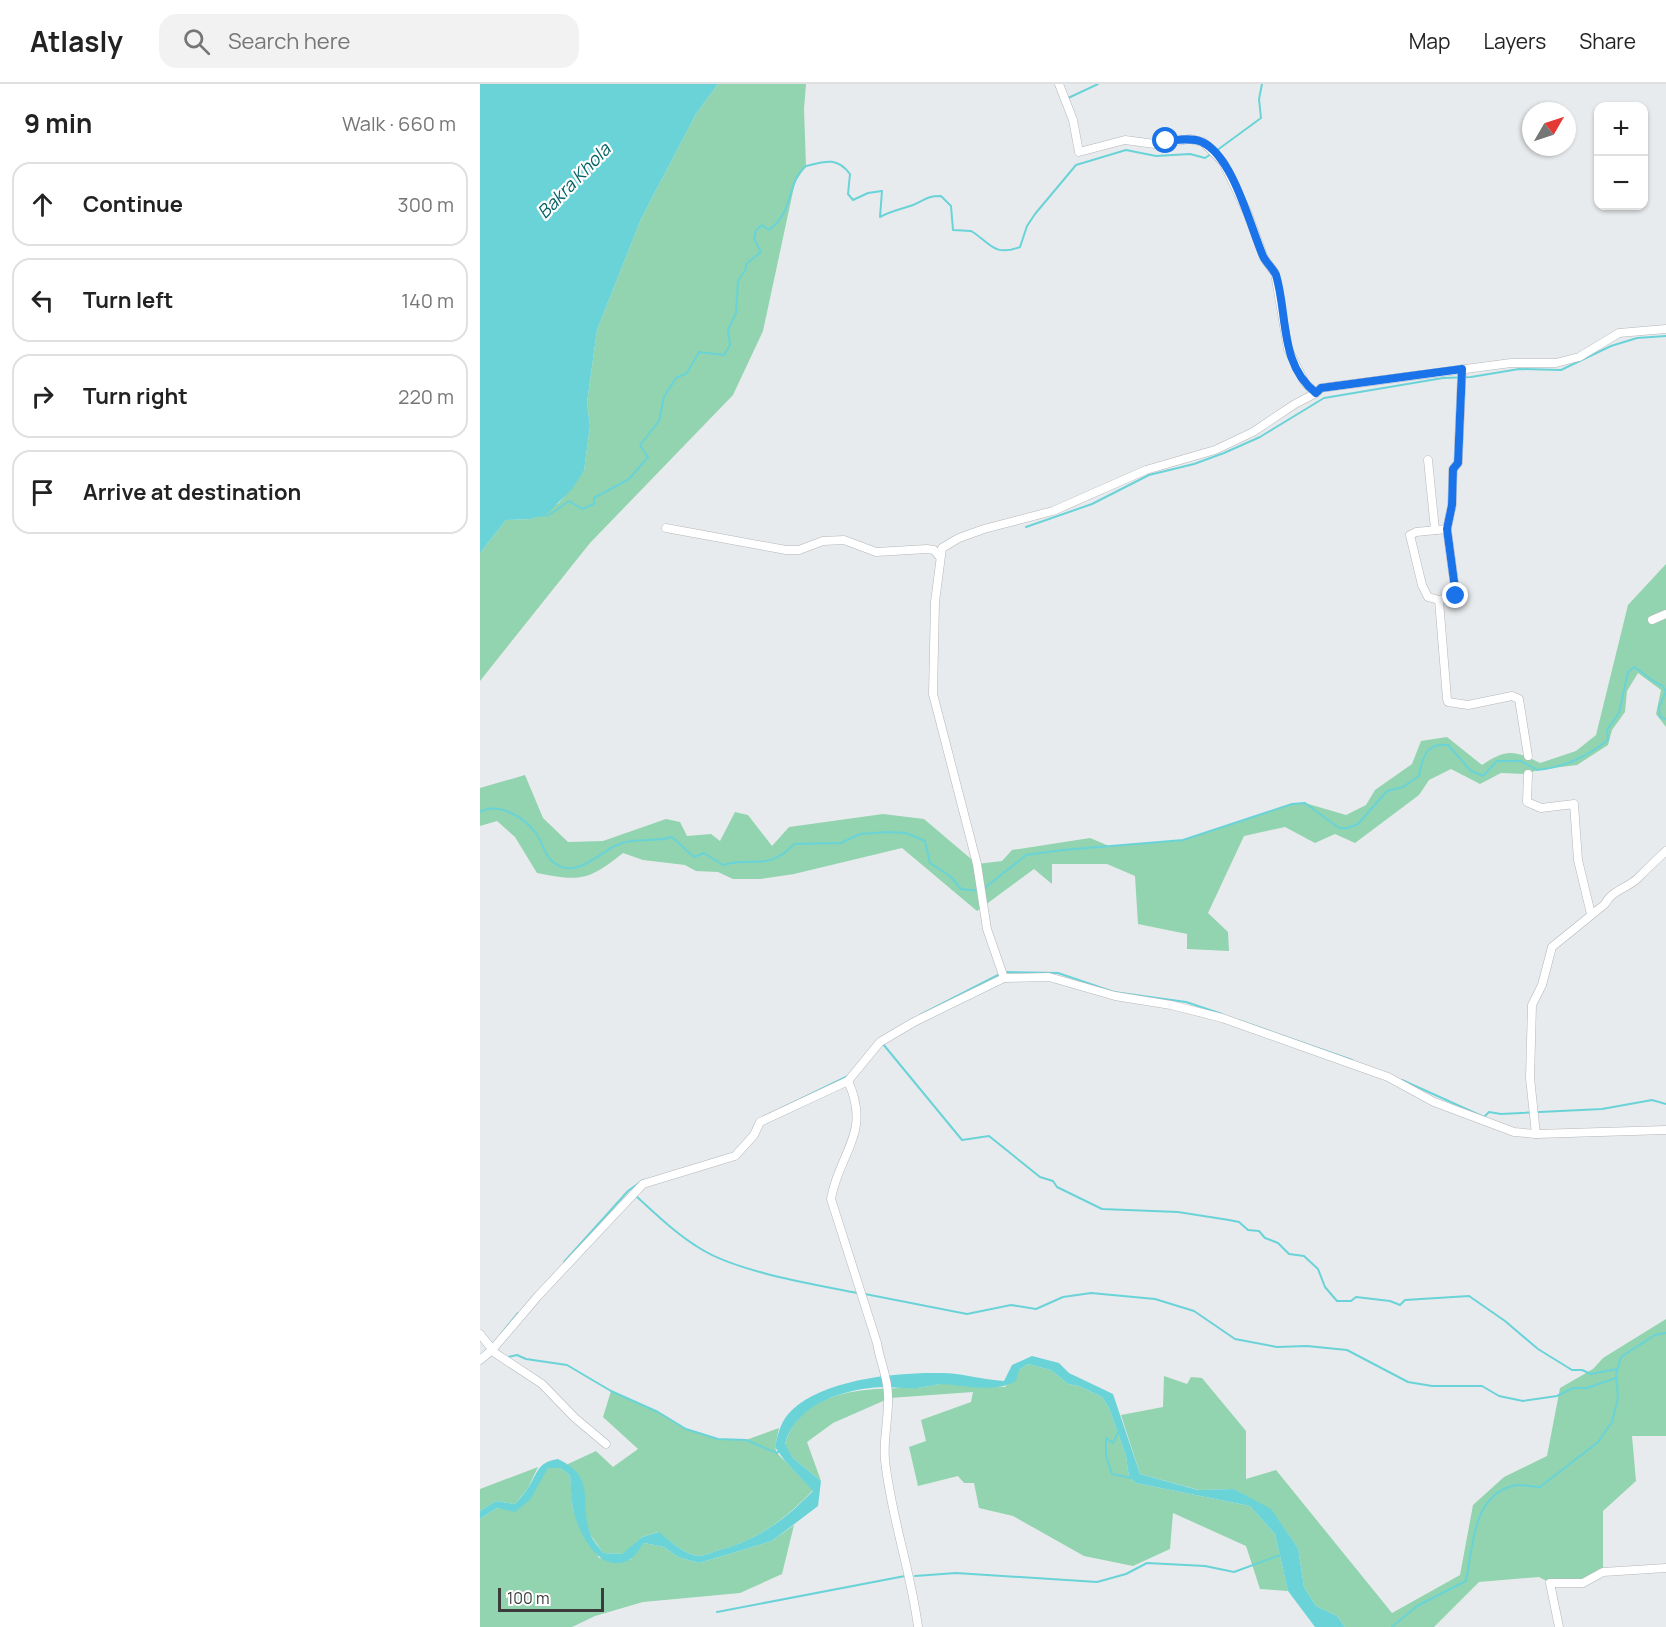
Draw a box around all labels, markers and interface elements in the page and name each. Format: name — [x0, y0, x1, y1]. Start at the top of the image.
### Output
search box — [159, 14, 579, 68]
text: Atlasly — [30, 22, 123, 60]
icon: search — [180, 25, 213, 58]
text: Search here — [228, 26, 350, 56]
text: Map — [1409, 27, 1450, 55]
text: Layers — [1483, 27, 1546, 55]
text: Share — [1579, 27, 1636, 55]
north arrow — [1522, 102, 1576, 156]
map controls — [1594, 102, 1648, 210]
button: + — [1594, 102, 1648, 156]
text: 9 min — [24, 105, 92, 141]
text: Walk · 660 m — [342, 110, 456, 137]
route start — [1152, 127, 1178, 153]
water label: Bakra Khola — [531, 137, 616, 223]
button: − — [1594, 156, 1648, 210]
icon: ahead — [26, 188, 59, 221]
text: Continue — [83, 189, 183, 219]
text: 300 m — [398, 191, 454, 218]
icon: left — [26, 284, 59, 317]
text: Turn left — [83, 285, 173, 315]
text: 140 m — [401, 287, 454, 314]
icon: right — [26, 380, 59, 413]
text: Turn right — [83, 381, 188, 411]
text: 220 m — [398, 383, 454, 410]
icon: arrive — [26, 476, 59, 509]
text: Arrive at destination — [83, 477, 301, 507]
route end — [1442, 582, 1468, 608]
scale bar — [498, 1585, 604, 1612]
text: 100 m — [507, 1587, 550, 1609]

